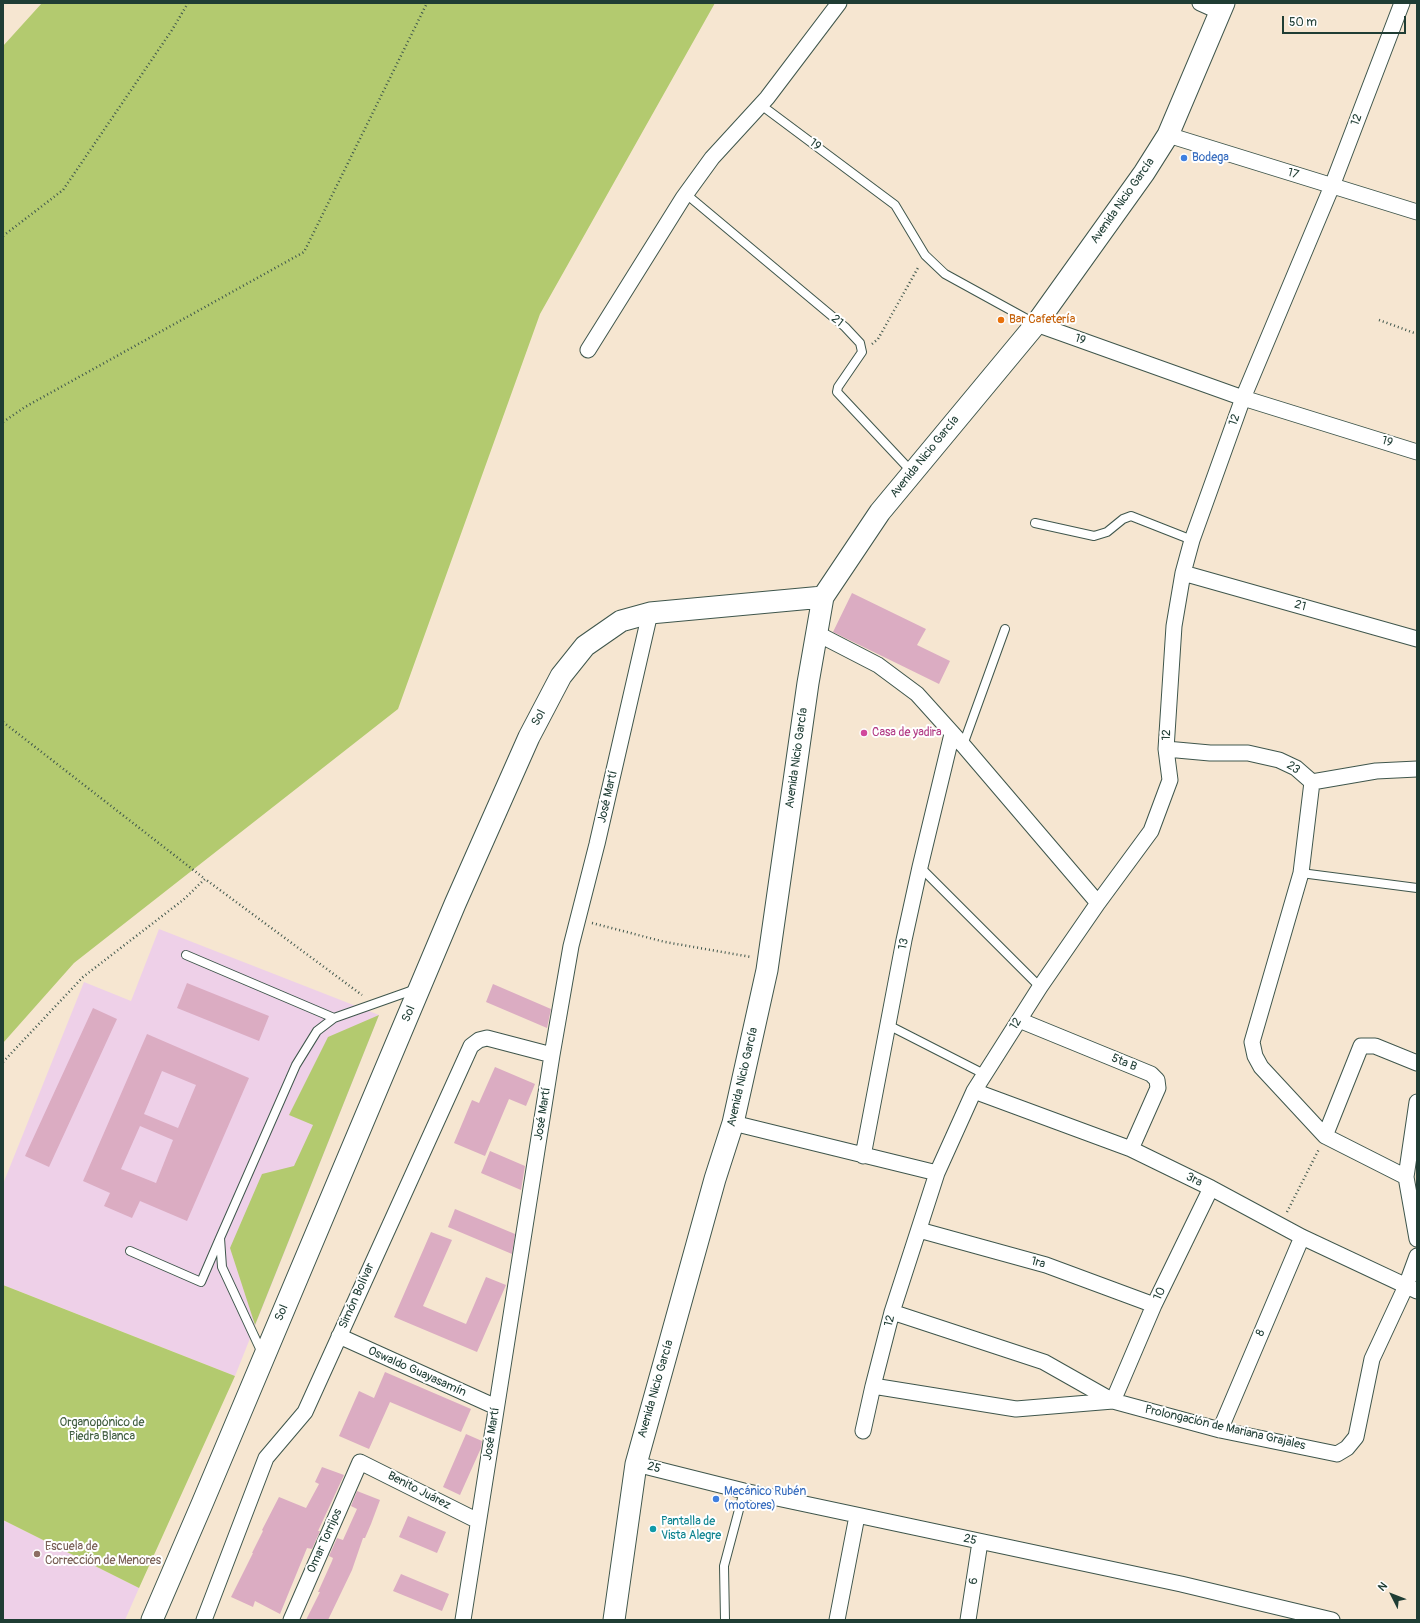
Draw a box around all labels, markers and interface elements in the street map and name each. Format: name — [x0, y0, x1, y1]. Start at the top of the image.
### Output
scale bar — [1284, 8, 1408, 34]
text: 50 m — [1289, 15, 1317, 30]
street label: 12 — [1348, 112, 1366, 128]
street label: 19 — [806, 136, 824, 154]
place label: Bodega — [1192, 151, 1229, 165]
marker: Bodega — [1179, 153, 1189, 163]
street label: Avenida Nicio García — [1088, 155, 1158, 247]
street label: 17 — [1286, 166, 1300, 182]
street label: 21 — [828, 312, 846, 330]
place label: Bar Cafetería — [1009, 313, 1075, 327]
marker: Bar Cafetería — [996, 315, 1006, 325]
street label: 19 — [1073, 331, 1087, 349]
street label: 12 — [1226, 412, 1244, 428]
street label: Avenida Nicio García — [887, 413, 963, 501]
street label: 19 — [1380, 434, 1394, 450]
street label: 21 — [1293, 598, 1307, 614]
street label: Sol — [529, 707, 549, 729]
street label: Avenida Nicio García — [783, 707, 811, 809]
place label: Casa de yadira — [872, 726, 942, 740]
marker: Casa de yadira — [859, 728, 869, 738]
street label: 12 — [1160, 729, 1174, 741]
street label: 23 — [1284, 758, 1302, 778]
street label: José Martí — [595, 769, 621, 825]
street label: 13 — [896, 937, 912, 951]
street label: Sol — [399, 1004, 419, 1024]
street label: 12 — [1007, 1015, 1025, 1033]
street label: Avenida Nicio García — [725, 1026, 761, 1128]
street label: 5ta B — [1109, 1051, 1139, 1075]
street label: José Martí — [532, 1087, 554, 1141]
street label: 3ra — [1183, 1170, 1205, 1190]
street label: 1ra — [1029, 1254, 1047, 1272]
street label: Simón Bolívar — [336, 1261, 378, 1331]
street label: 10 — [1151, 1285, 1169, 1303]
street label: Sol — [272, 1303, 292, 1323]
street label: 12 — [882, 1314, 898, 1328]
street label: 8 — [1253, 1327, 1269, 1339]
street label: Avenida Nicio García — [635, 1338, 677, 1440]
street label: Oswaldo Guayasamín — [366, 1344, 468, 1400]
street label: Prolongación de Mariana Grajales — [1143, 1403, 1307, 1453]
street label: José Martí — [481, 1407, 503, 1461]
park label: Organopónico de Piedra Blanca — [60, 1416, 144, 1444]
street label: 25 — [646, 1459, 662, 1477]
street label: Benito Juárez — [385, 1469, 453, 1513]
place label: Mecánico Rubén (motores) — [724, 1485, 806, 1513]
marker: Mecánico Rubén (motores) — [711, 1494, 721, 1504]
street label: Omar Torrijos — [304, 1507, 346, 1575]
place label: Pantalla de Vista Alegre — [661, 1515, 721, 1543]
marker: Pantalla de Vista Alegre — [648, 1524, 658, 1534]
street label: 25 — [962, 1532, 978, 1548]
place label: Escuela de Corrección de Menores — [45, 1540, 161, 1568]
marker: Escuela de Corrección de Menores — [32, 1549, 42, 1559]
north arrow — [1372, 1575, 1412, 1615]
street label: 6 — [966, 1576, 982, 1586]
text: N — [1375, 1580, 1390, 1594]

